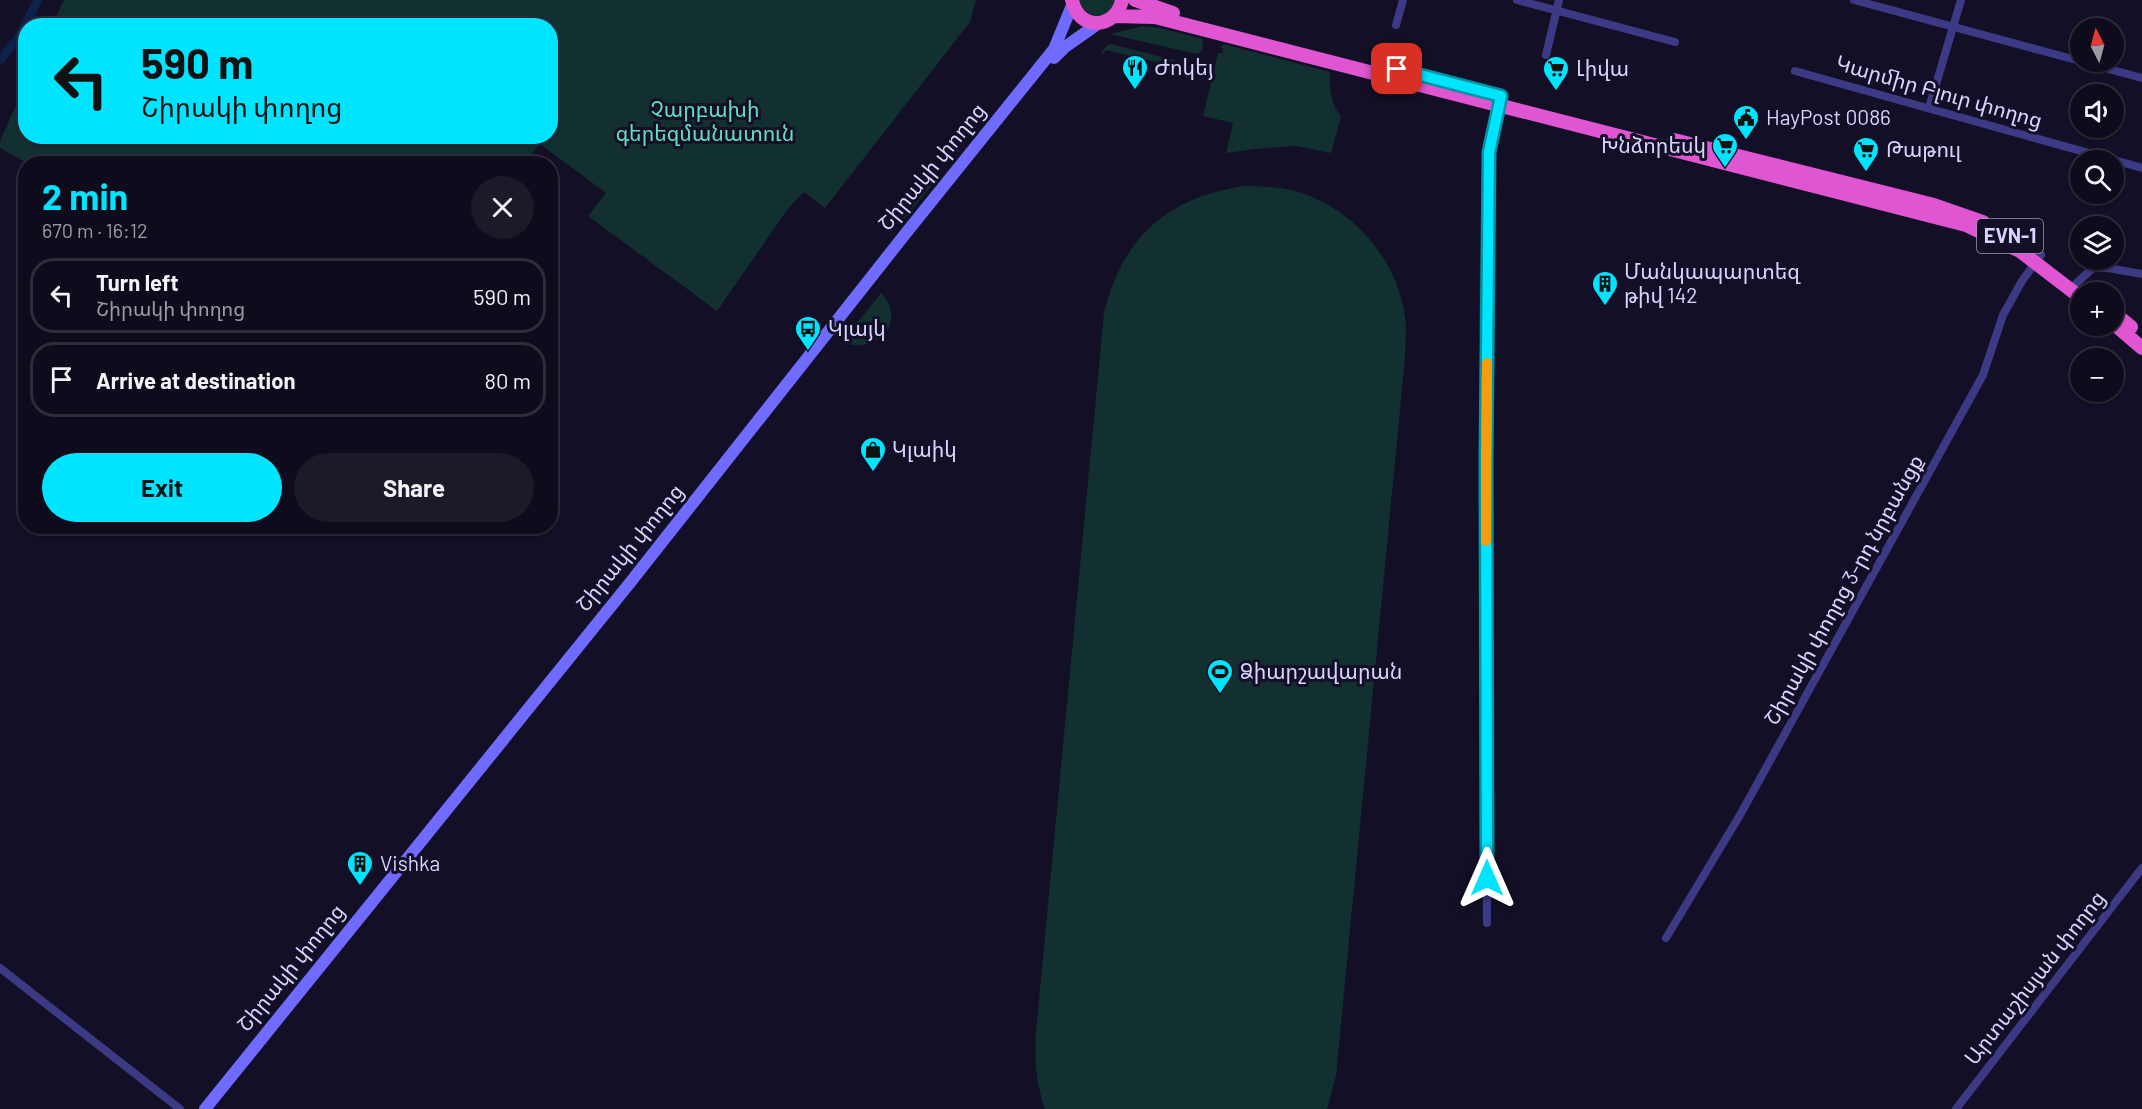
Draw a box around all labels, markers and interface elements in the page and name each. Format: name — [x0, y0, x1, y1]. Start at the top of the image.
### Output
north arrow — [2070, 18, 2124, 72]
map controls — [2070, 18, 2124, 402]
text: 590 m — [141, 37, 253, 87]
icon: left — [42, 42, 120, 120]
pin — [1371, 43, 1422, 94]
street label: Կարմիր Բլուր փողոց — [1833, 49, 2046, 133]
icon: arrive — [1380, 52, 1413, 85]
restaurant icon: Ժոկեյ — [1120, 53, 1150, 91]
place label: Ժոկեյ — [1154, 54, 1213, 80]
supermarket icon: Լիվա — [1541, 54, 1571, 92]
place label: Լիվա — [1576, 55, 1629, 81]
button: sound — [2070, 84, 2124, 138]
text: Շիրակի փողոց — [141, 90, 342, 122]
park label: Չարբախի գերեզմանատուն — [616, 96, 794, 146]
street label: Շիրակի փողոց — [872, 97, 991, 235]
public building icon: HayPost 0086 — [1731, 103, 1761, 141]
place label: HayPost 0086 — [1766, 104, 1891, 129]
supermarket icon: Խնձորեսկ — [1710, 131, 1740, 169]
place label: Խնձորեսկ — [1601, 132, 1706, 158]
supermarket icon: Թաթուլ — [1851, 135, 1881, 173]
place label: Թաթուլ — [1886, 136, 1961, 162]
button: search — [2070, 150, 2124, 204]
text: 2 min — [42, 174, 128, 217]
button: close — [471, 176, 534, 239]
button: layers — [2070, 216, 2124, 270]
text: 670 m · 16:12 — [42, 218, 148, 242]
road number: EVN-1 — [1977, 219, 2043, 253]
place label: Մանկապարտեզ թիվ 142 — [1624, 258, 1801, 308]
text: Turn left — [96, 269, 179, 295]
building icon: Մանկապարտեզ թիվ 142 — [1590, 269, 1620, 307]
icon: left — [45, 279, 78, 312]
button: + — [2070, 282, 2124, 336]
text: 590 m — [473, 283, 531, 309]
text: Շիրակի փողոց — [96, 296, 245, 320]
bus stop icon: Կլայկ — [793, 314, 823, 352]
place label: Կլայկ — [828, 315, 886, 341]
button: − — [2070, 348, 2124, 402]
icon: arrive — [45, 363, 78, 396]
text: Arrive at destination — [96, 367, 295, 393]
text: 80 m — [485, 367, 531, 393]
shop icon: Կլաիկ — [858, 435, 888, 473]
place label: Կլաիկ — [892, 436, 957, 462]
street label: Շիրակի փողոց 3-րդ նրբանցք — [1758, 450, 1928, 729]
button: Exit — [42, 453, 282, 522]
button: Share — [294, 453, 534, 522]
street label: Շիրակի փողոց — [570, 478, 689, 616]
sports icon: Ձիարշավարան — [1205, 657, 1235, 695]
place label: Ձիարշավարան — [1240, 658, 1402, 684]
position arrow — [1455, 846, 1519, 910]
building icon: Vishka — [345, 849, 375, 887]
place label: Vishka — [380, 850, 440, 875]
street label: Արտաշիսյան փողոց — [1958, 885, 2110, 1070]
street label: Շիրակի փողոց — [231, 898, 350, 1036]

